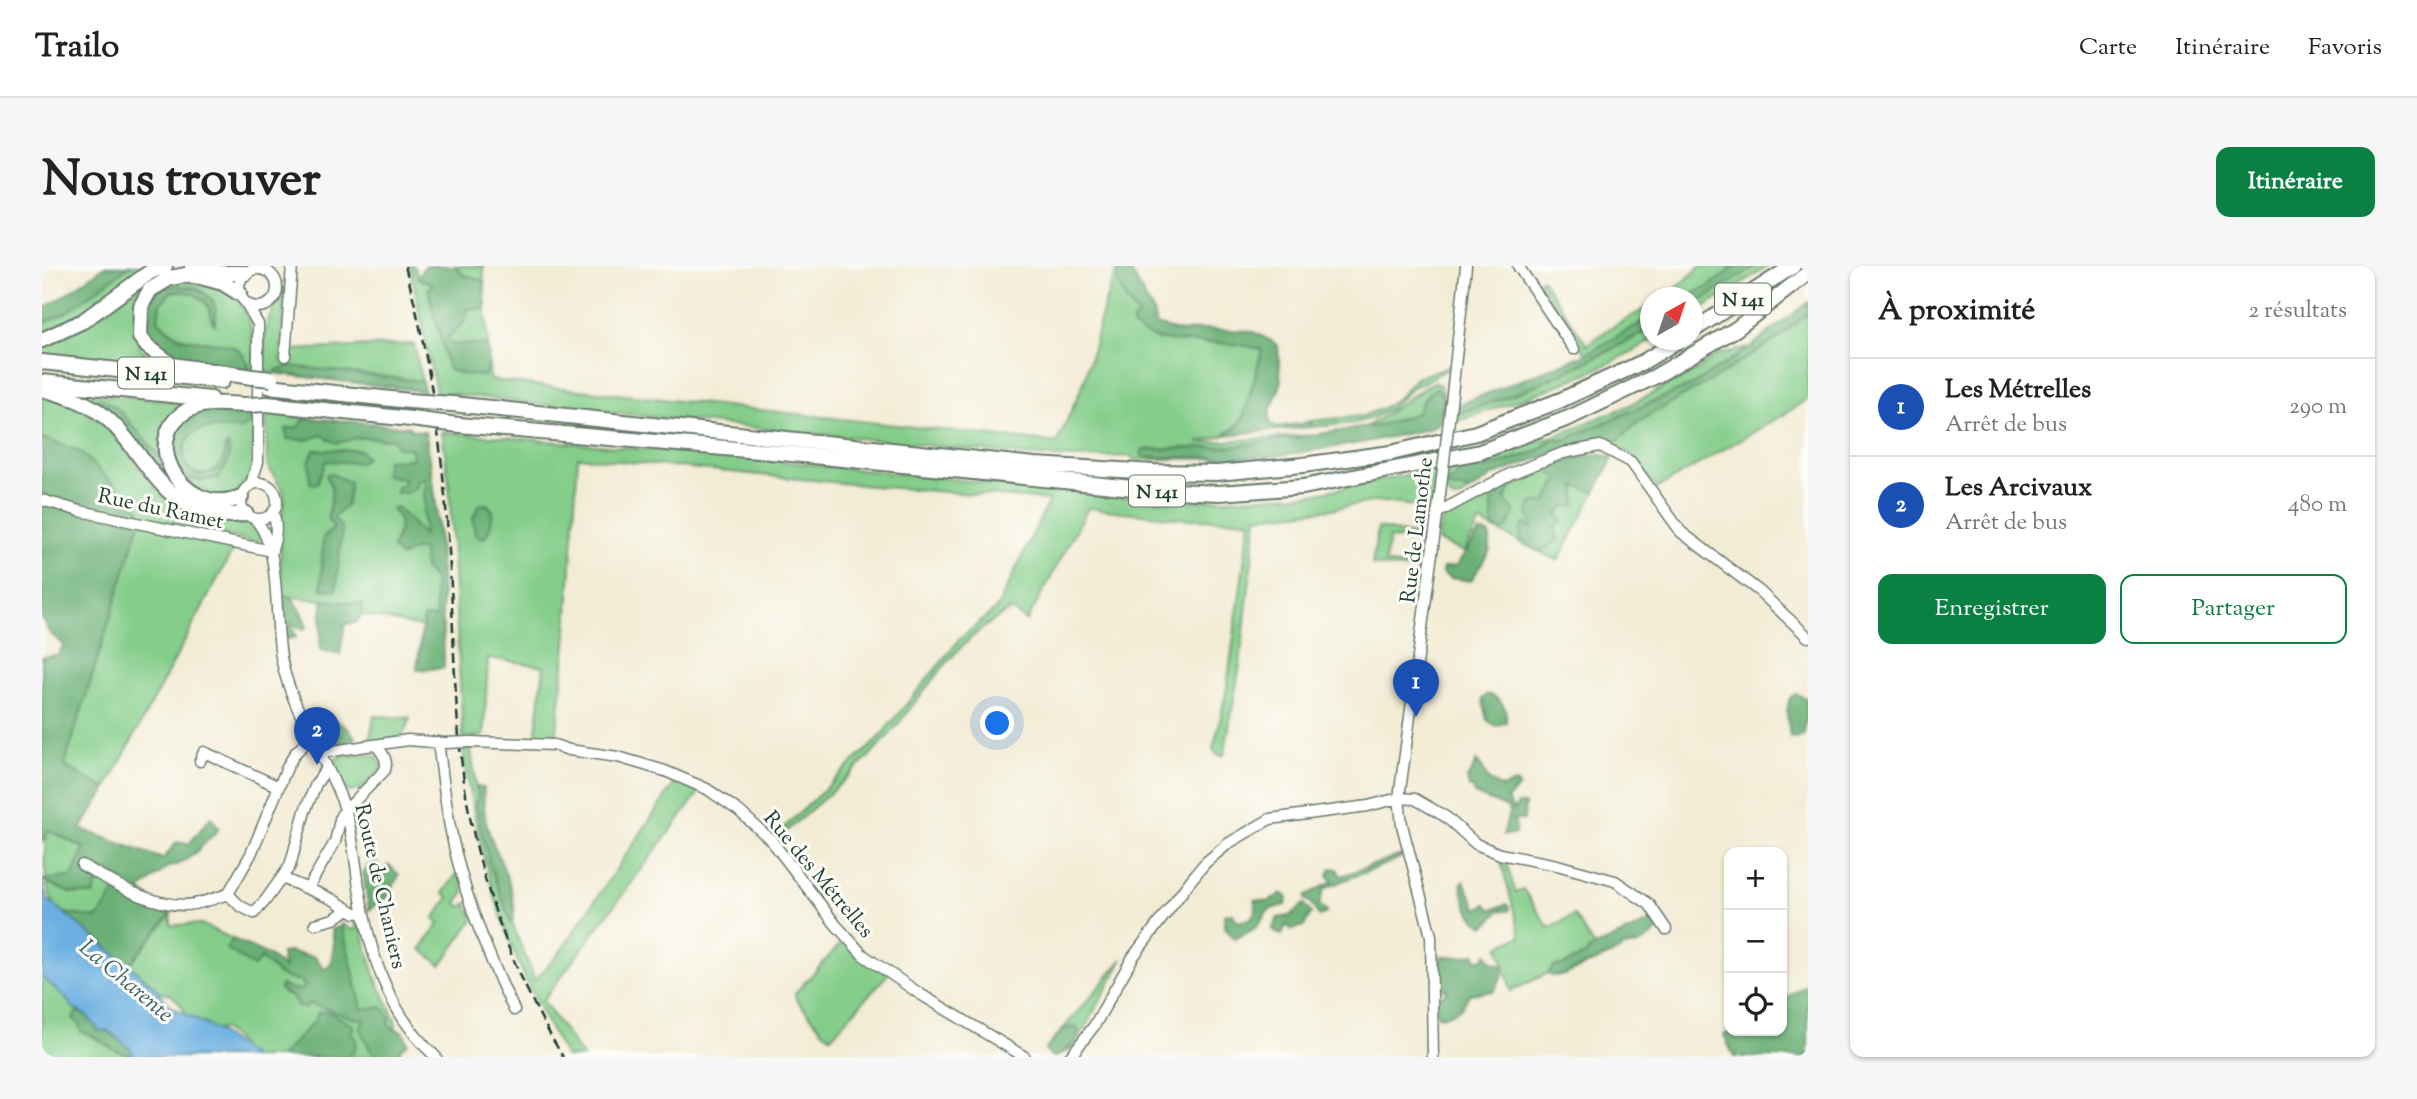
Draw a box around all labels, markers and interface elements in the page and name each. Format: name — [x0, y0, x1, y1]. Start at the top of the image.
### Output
text: Trailo — [35, 24, 119, 72]
text: Carte — [2079, 31, 2137, 65]
text: Itinéraire — [2175, 31, 2270, 65]
text: Favoris — [2308, 31, 2382, 65]
text: Nous trouver — [42, 147, 321, 217]
button: Itinéraire — [2216, 147, 2375, 217]
road number: N 141 — [1715, 284, 1771, 314]
north arrow — [1640, 287, 1703, 350]
text: À proximité — [1878, 290, 2035, 333]
text: 2 résultats — [2248, 295, 2347, 328]
road number: N 141 — [118, 358, 174, 388]
text: Les Métrelles — [1945, 372, 2091, 409]
text: 1 — [1897, 391, 1905, 424]
text: 290 m — [2289, 391, 2347, 424]
text: Arrêt de bus — [1945, 409, 2067, 442]
street label: Rue de Lamothe — [1394, 456, 1442, 605]
text: Les Arcivaux — [1945, 470, 2092, 507]
road number: N 141 — [1129, 476, 1185, 507]
street label: Rue du Ramet — [95, 482, 226, 538]
text: 2 — [1896, 489, 1906, 522]
text: 480 m — [2288, 489, 2347, 522]
text: Arrêt de bus — [1945, 507, 2067, 540]
button: Enregistrer — [1878, 574, 2106, 644]
button: Partager — [2120, 574, 2347, 644]
pin: 1 — [1393, 659, 1439, 717]
your location — [980, 706, 1014, 740]
pin: 2 — [294, 707, 340, 765]
street label: Route de Chaniers — [345, 801, 413, 972]
street label: Rue des Métrelles — [755, 805, 880, 945]
map controls — [1724, 847, 1787, 1036]
button: + — [1724, 847, 1787, 910]
button: − — [1724, 910, 1787, 973]
water label: La Charente — [71, 933, 180, 1031]
button: locate — [1724, 973, 1787, 1036]

